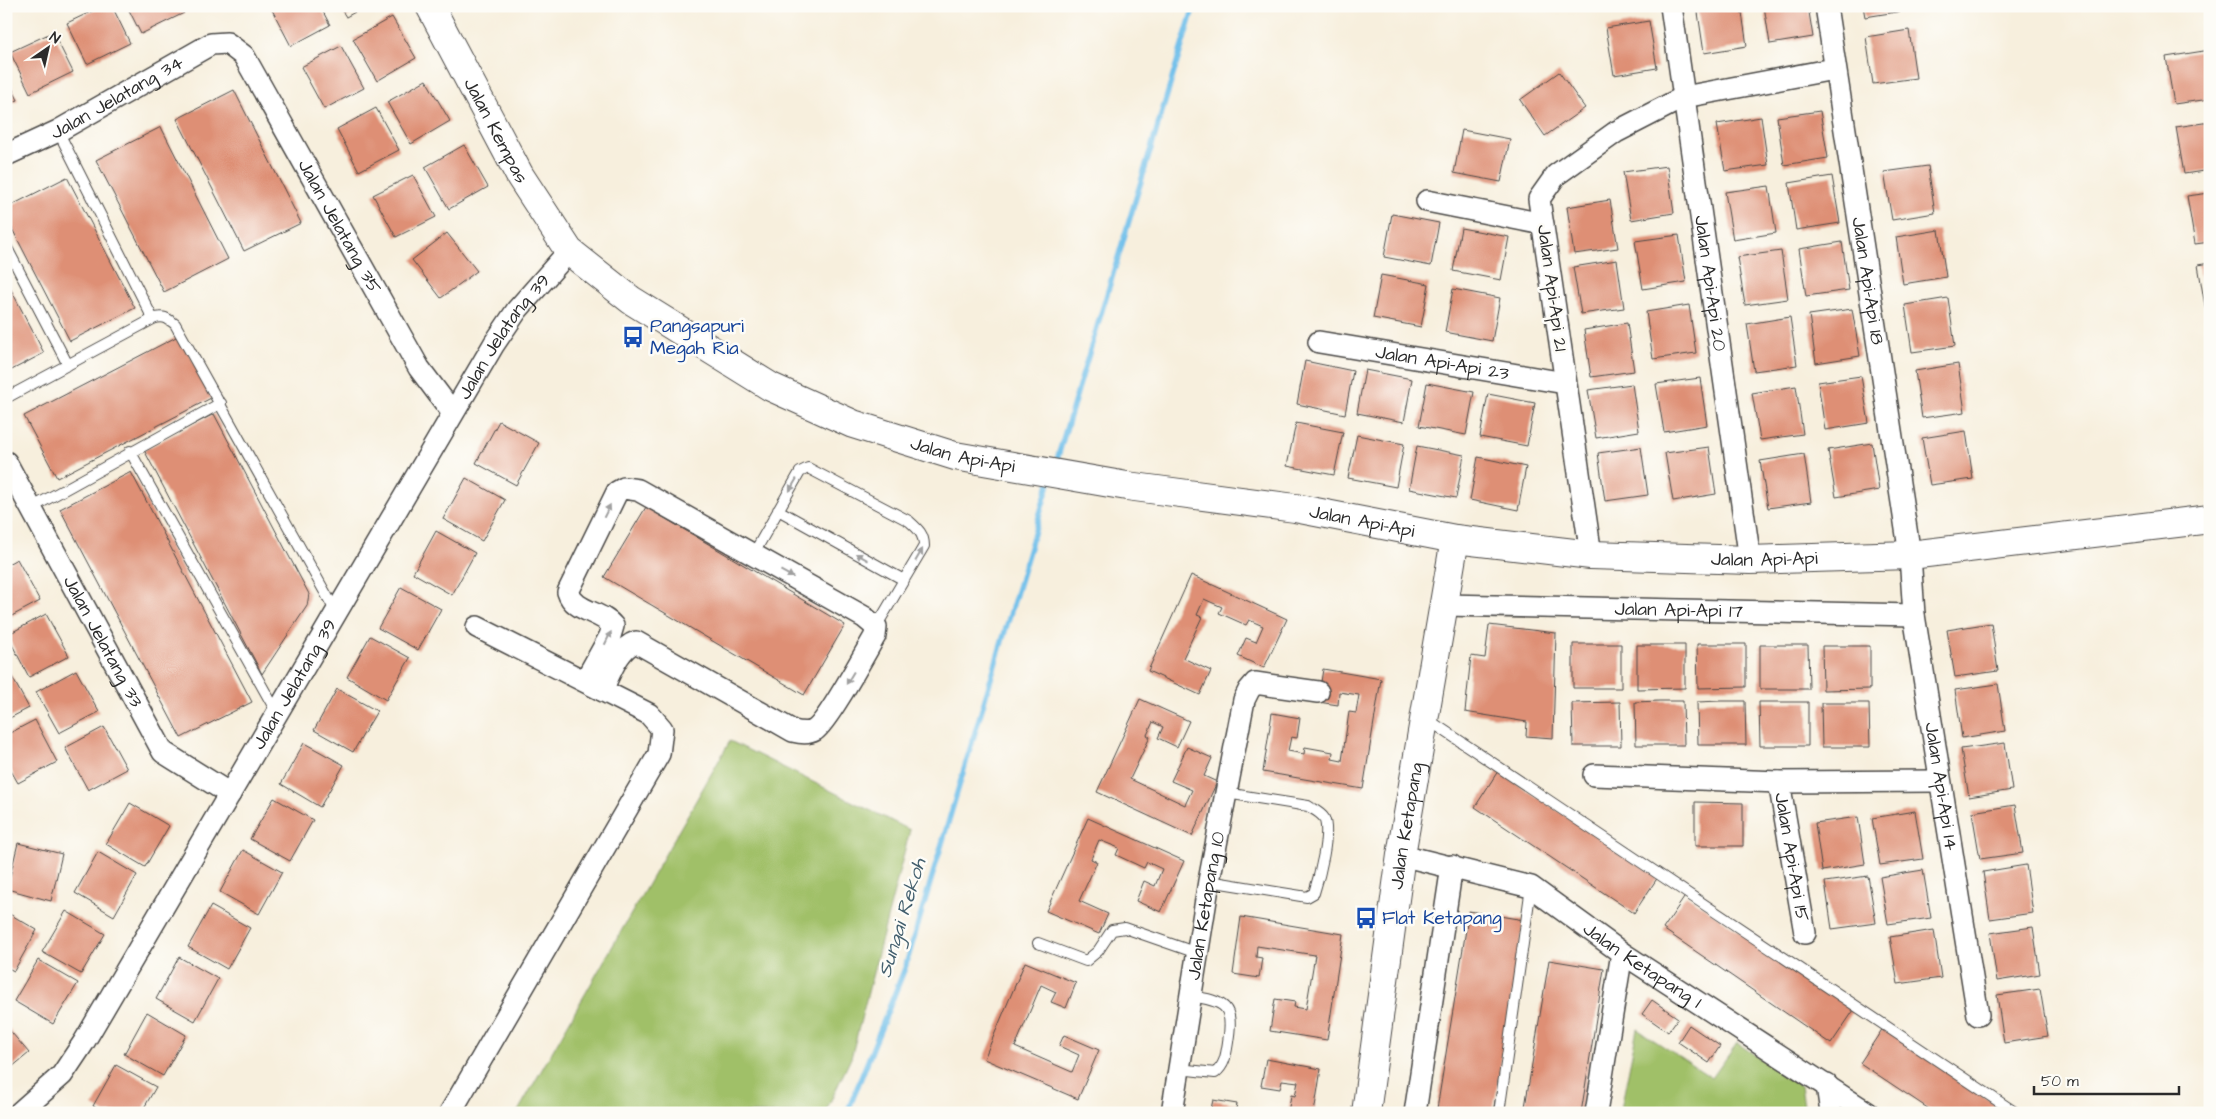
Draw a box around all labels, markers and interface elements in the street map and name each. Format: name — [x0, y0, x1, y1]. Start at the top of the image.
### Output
north arrow — [22, 22, 72, 72]
text: N — [45, 27, 64, 49]
street label: Jalan Jelatang 34 — [46, 49, 189, 146]
street label: Jalan Kempas — [457, 73, 535, 189]
street label: Jalan Jelatang 35 — [291, 154, 388, 299]
street label: Jalan Api-Api 20 — [1687, 213, 1734, 353]
street label: Jalan Api-Api 18 — [1845, 215, 1891, 347]
street label: Jalan Api-Api 21 — [1530, 223, 1574, 354]
street label: Jalan Jelatang 39 — [451, 268, 556, 404]
place label: Pangsapuri Megah Ria — [650, 313, 744, 363]
bus stop icon: Pangsapuri Megah Ria — [620, 324, 646, 350]
street label: Jalan Api-Api 23 — [1374, 338, 1511, 387]
street label: Jalan Api-Api — [907, 429, 1017, 480]
one-way arrow — [788, 479, 797, 492]
street label: Jalan Api-Api — [1307, 498, 1417, 544]
one-way arrow — [603, 504, 611, 518]
street label: Jalan Api-Api — [1711, 544, 1818, 574]
one-way arrow — [914, 549, 923, 562]
one-way arrow — [855, 552, 868, 561]
one-way arrow — [780, 569, 793, 578]
street label: Jalan Jelatang 33 — [56, 571, 150, 712]
street label: Jalan Api-Api 17 — [1614, 595, 1744, 625]
street label: Jalan Jelatang 39 — [245, 614, 343, 755]
one-way arrow — [604, 631, 612, 646]
one-way arrow — [845, 671, 854, 684]
street label: Jalan Api-Api 14 — [1918, 720, 1965, 853]
street label: Jalan Ketapang — [1383, 760, 1431, 891]
street label: Jalan Api-Api 15 — [1768, 790, 1816, 924]
street label: Jalan Ketapang 10 — [1180, 829, 1232, 982]
water label: Sungai Rekoh — [871, 854, 935, 981]
bus stop icon: Flat Ketapang — [1353, 905, 1379, 931]
place label: Flat Ketapang — [1382, 905, 1502, 933]
street label: Jalan Ketapang 1 — [1577, 915, 1708, 1015]
scale bar — [2034, 1064, 2178, 1096]
text: 50 m — [2041, 1071, 2079, 1092]

